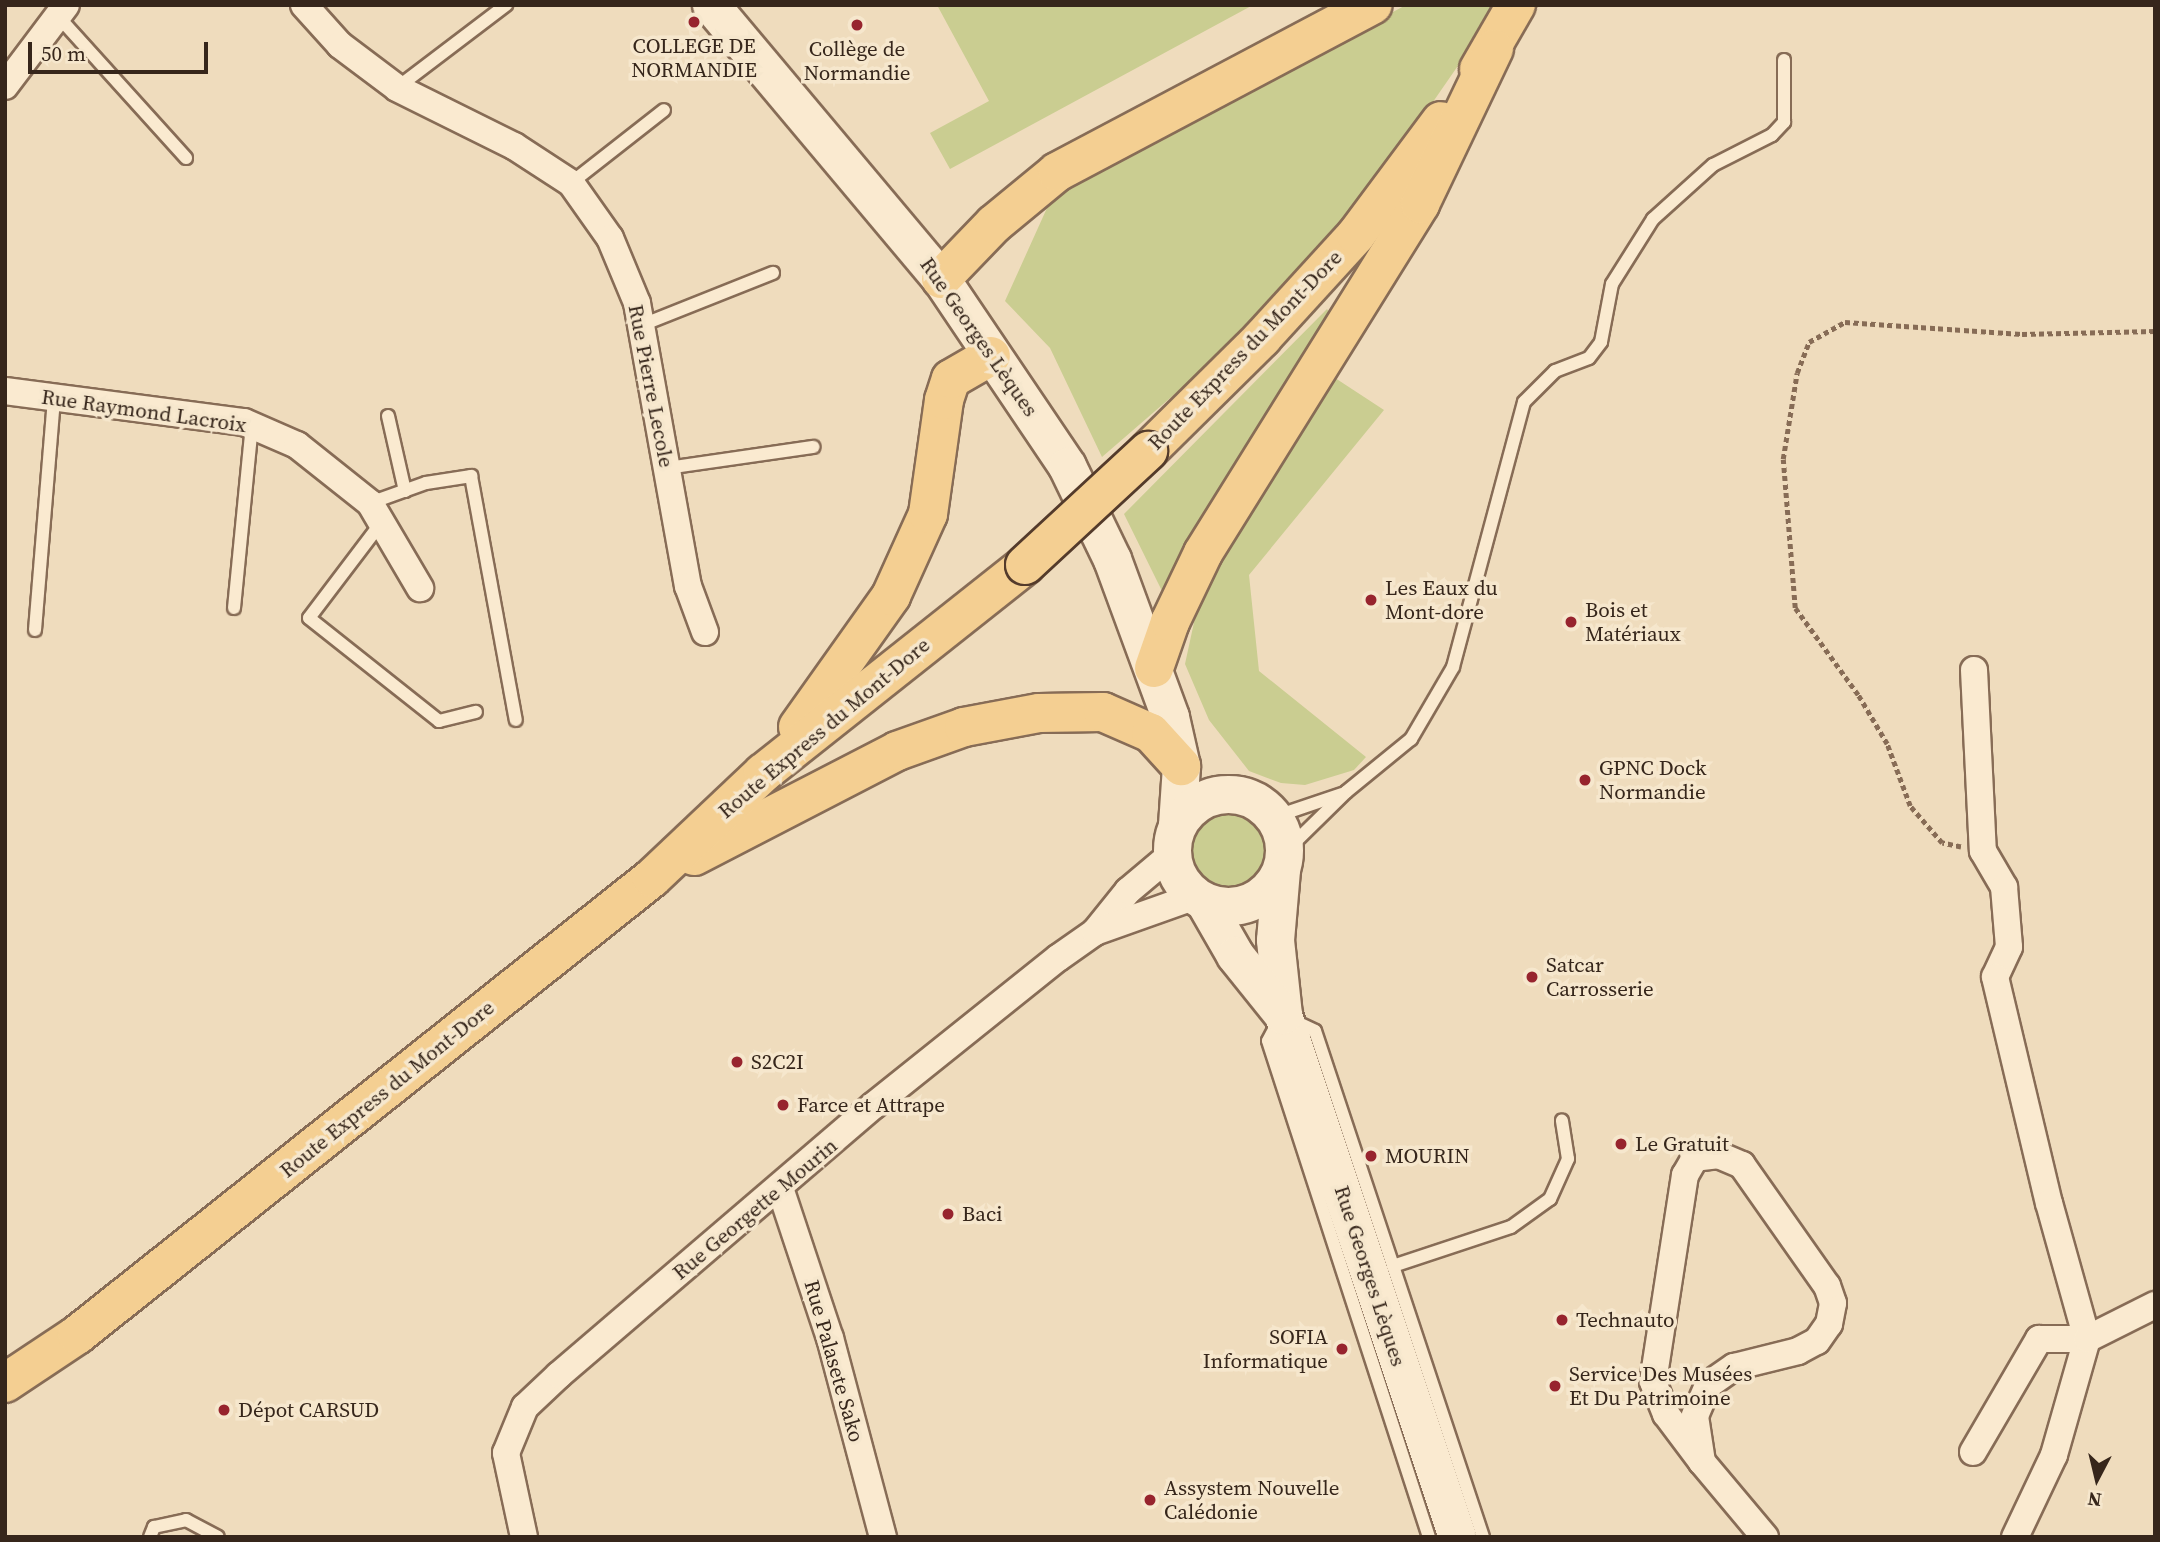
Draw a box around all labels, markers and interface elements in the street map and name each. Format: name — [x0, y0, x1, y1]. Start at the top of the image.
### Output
marker: COLLEGE DE NORMANDIE — [686, 14, 702, 30]
marker: Collège de Normandie — [849, 17, 865, 33]
scale bar — [32, 28, 212, 72]
place label: COLLEGE DE NORMANDIE — [631, 33, 757, 83]
place label: Collège de Normandie — [804, 36, 910, 86]
text: 50 m — [41, 39, 86, 68]
street label: Route Express du Mont-Dore — [1143, 245, 1347, 455]
street label: Rue Georges Lèques — [915, 253, 1043, 421]
street label: Rue Pierre Lecole — [623, 302, 679, 470]
street label: Rue Raymond Lacroix — [40, 384, 248, 438]
place label: Les Eaux du Mont-dore — [1385, 575, 1498, 625]
marker: Les Eaux du Mont-dore — [1363, 592, 1379, 608]
place label: Bois et Matériaux — [1585, 597, 1681, 647]
marker: Bois et Matériaux — [1563, 614, 1579, 630]
street label: Route Express du Mont-Dore — [713, 632, 935, 824]
place label: GPNC Dock Normandie — [1599, 755, 1707, 805]
marker: GPNC Dock Normandie — [1577, 772, 1593, 788]
place label: Satcar Carrosserie — [1546, 952, 1654, 1002]
marker: Satcar Carrosserie — [1524, 969, 1540, 985]
street label: Route Express du Mont-Dore — [275, 995, 499, 1183]
place label: S2C2I — [751, 1049, 804, 1075]
marker: S2C2I — [729, 1054, 745, 1070]
place label: Farce et Attrape — [797, 1092, 945, 1118]
marker: Farce et Attrape — [775, 1097, 791, 1113]
place label: Le Gratuit — [1635, 1131, 1729, 1157]
street label: Rue Georgette Mourin — [668, 1133, 842, 1285]
marker: Le Gratuit — [1613, 1136, 1629, 1152]
place label: MOURIN — [1385, 1143, 1470, 1169]
marker: MOURIN — [1363, 1148, 1379, 1164]
street label: Rue Georges Lèques — [1329, 1182, 1411, 1370]
place label: Baci — [962, 1201, 1002, 1227]
marker: Baci — [940, 1206, 956, 1222]
street label: Rue Palasete Sako — [799, 1277, 869, 1445]
place label: Technauto — [1576, 1307, 1675, 1333]
marker: Technauto — [1554, 1312, 1570, 1328]
place label: SOFIA Informatique — [1203, 1324, 1328, 1374]
marker: SOFIA Informatique — [1334, 1341, 1350, 1357]
place label: Service Des Musées Et Du Patrimoine — [1569, 1361, 1752, 1411]
marker: Service Des Musées Et Du Patrimoine — [1547, 1378, 1563, 1394]
place label: Dépot CARSUD — [238, 1397, 379, 1423]
marker: Dépot CARSUD — [216, 1402, 232, 1418]
north arrow — [2062, 1444, 2132, 1514]
place label: Assystem Nouvelle Calédonie — [1164, 1475, 1339, 1525]
text: N — [2086, 1486, 2103, 1514]
marker: Assystem Nouvelle Calédonie — [1142, 1492, 1158, 1508]

